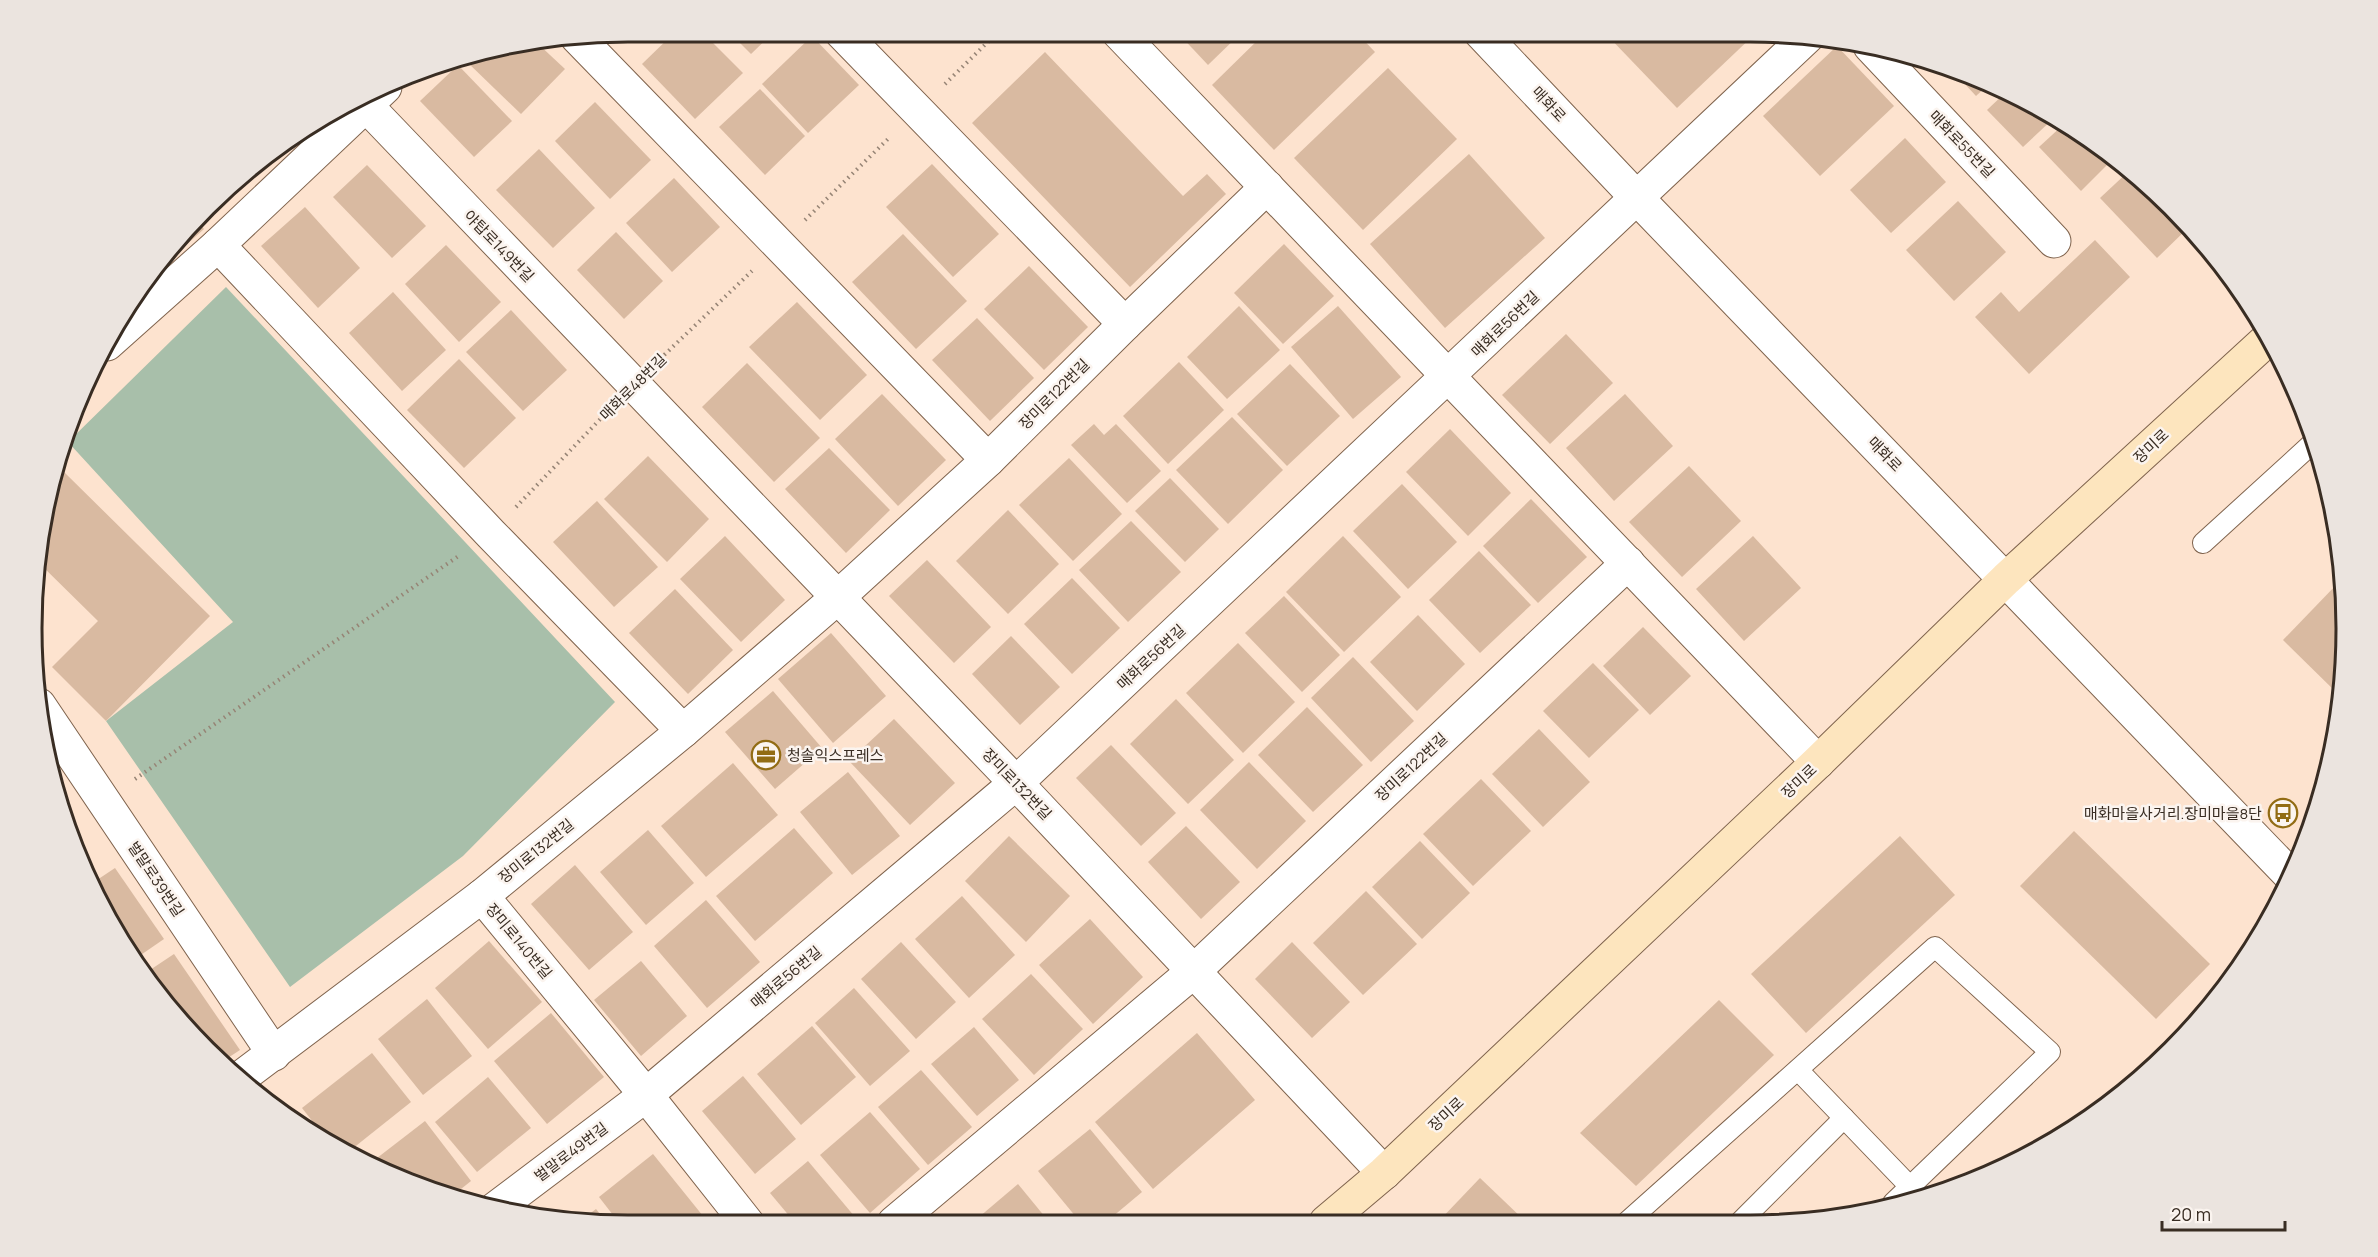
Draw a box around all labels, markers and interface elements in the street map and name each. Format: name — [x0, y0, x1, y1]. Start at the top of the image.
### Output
street label: 매화로 — [1527, 82, 1571, 126]
street label: 매화로55번길 — [1924, 106, 2000, 182]
street label: 야탑로149번길 — [459, 205, 539, 287]
street label: 매화로56번길 — [1466, 286, 1544, 362]
street label: 매화로48번길 — [595, 349, 671, 425]
street label: 장미로122번길 — [1014, 354, 1094, 434]
street label: 장미로 — [2129, 424, 2173, 468]
street label: 매화로 — [1863, 432, 1907, 476]
street label: 매화로56번길 — [1112, 620, 1190, 694]
street label: 장미로122번길 — [1370, 728, 1452, 806]
office icon: 청솔익스프레스 — [750, 739, 782, 771]
street label: 장미로132번길 — [978, 744, 1056, 824]
place label: 청솔익스프레스 — [787, 745, 884, 766]
street label: 장미로 — [1777, 759, 1821, 803]
bus stop icon: 매화마을사거리.장미마을8단 — [2267, 797, 2299, 829]
place label: 매화마을사거리.장미마을8단 — [2084, 803, 2262, 824]
street label: 장미로132번길 — [494, 814, 578, 888]
street label: 벌말로39번길 — [123, 837, 189, 921]
street label: 장미로140번길 — [481, 899, 557, 983]
street label: 매화로56번길 — [746, 941, 826, 1013]
street label: 장미로 — [1424, 1092, 1468, 1136]
street label: 벌말로49번길 — [530, 1117, 612, 1187]
scale bar — [2162, 1194, 2285, 1232]
text: 20 m — [2171, 1202, 2211, 1226]

